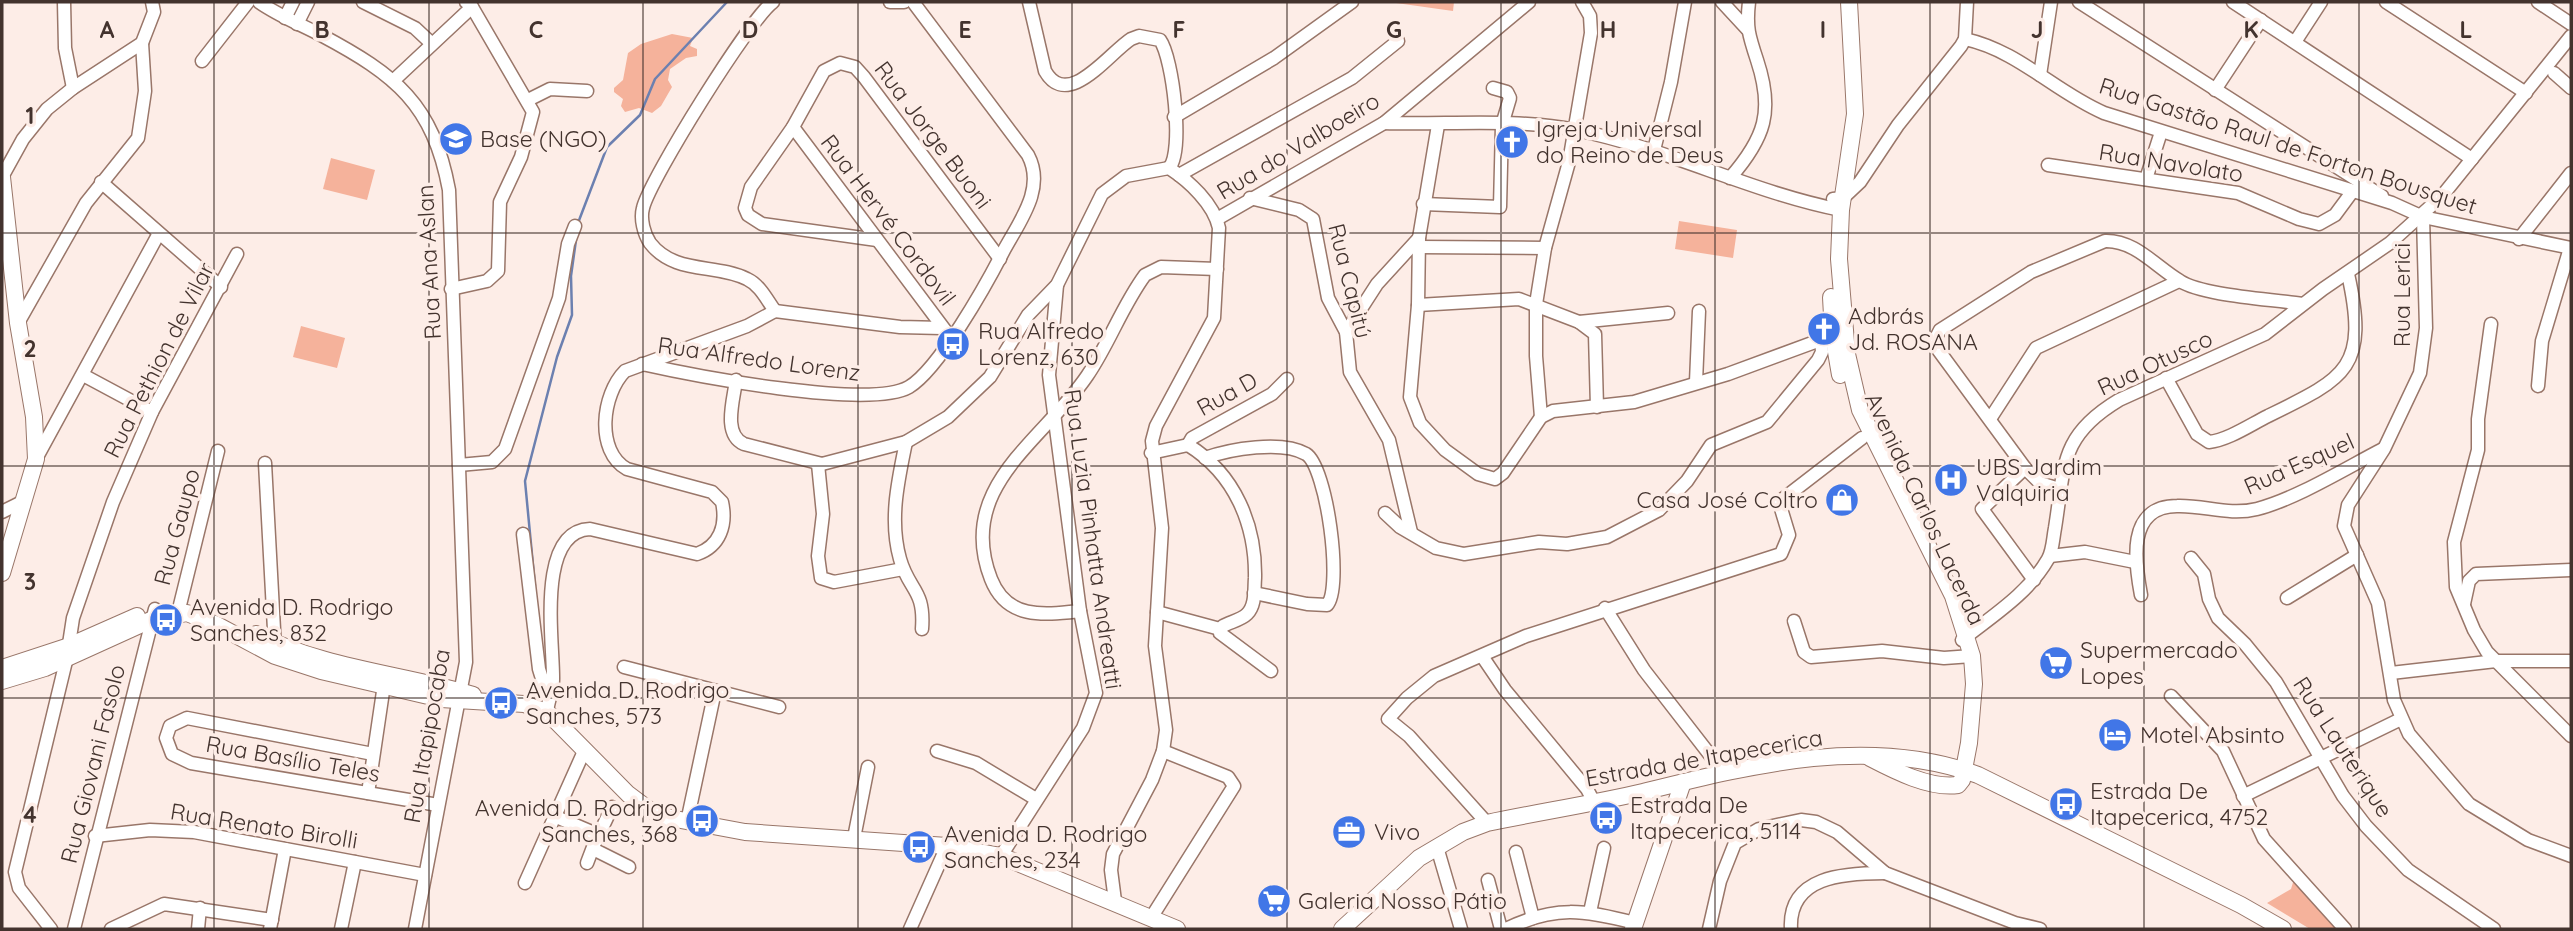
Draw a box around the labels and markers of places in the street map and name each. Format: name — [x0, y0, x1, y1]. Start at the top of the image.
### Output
place label: Igreja Universal do Reino de Deus — [1536, 114, 1724, 169]
school or university icon: Base (NGO) — [437, 120, 475, 158]
church icon: Igreja Universal do Reino de Deus — [1493, 123, 1531, 161]
place label: Base (NGO) — [480, 124, 607, 153]
place label: Adbrás Jd. ROSANA — [1848, 301, 1978, 356]
church icon: Adbrás Jd. ROSANA — [1805, 310, 1843, 348]
place label: Rua Alfredo Lorenz, 630 — [978, 316, 1104, 371]
bus stop icon: Rua Alfredo Lorenz, 630 — [934, 325, 972, 363]
place label: UBS Jardim Valquiria — [1976, 452, 2102, 507]
hospital icon: UBS Jardim Valquiria — [1932, 461, 1970, 499]
shop icon: Casa José Coltro — [1823, 481, 1861, 519]
place label: Casa José Coltro — [1637, 485, 1818, 514]
place label: Avenida D. Rodrigo Sanches, 832 — [190, 592, 393, 647]
bus stop icon: Avenida D. Rodrigo Sanches, 832 — [147, 601, 185, 639]
place label: Supermercado Lopes — [2080, 635, 2238, 690]
supermarket icon: Supermercado Lopes — [2037, 644, 2075, 682]
place label: Avenida D. Rodrigo Sanches, 573 — [526, 675, 729, 730]
bus stop icon: Avenida D. Rodrigo Sanches, 573 — [482, 684, 520, 722]
hotel icon: Motel Absinto — [2096, 716, 2134, 754]
place label: Motel Absinto — [2140, 720, 2285, 749]
place label: Estrada De Itapecerica, 4752 — [2090, 776, 2268, 831]
bus stop icon: Estrada De Itapecerica, 4752 — [2047, 785, 2085, 823]
place label: Estrada De Itapecerica, 5114 — [1630, 790, 1801, 845]
place label: Avenida D. Rodrigo Sanches, 368 — [475, 793, 678, 848]
bus stop icon: Estrada De Itapecerica, 5114 — [1587, 799, 1625, 837]
bus stop icon: Avenida D. Rodrigo Sanches, 368 — [683, 802, 721, 840]
office icon: Vivo — [1330, 813, 1368, 851]
place label: Vivo — [1374, 817, 1420, 846]
place label: Avenida D. Rodrigo Sanches, 234 — [944, 819, 1147, 874]
bus stop icon: Avenida D. Rodrigo Sanches, 234 — [900, 828, 938, 866]
supermarket icon: Galeria Nosso Pátio — [1255, 882, 1293, 920]
place label: Galeria Nosso Pátio — [1298, 886, 1507, 915]

